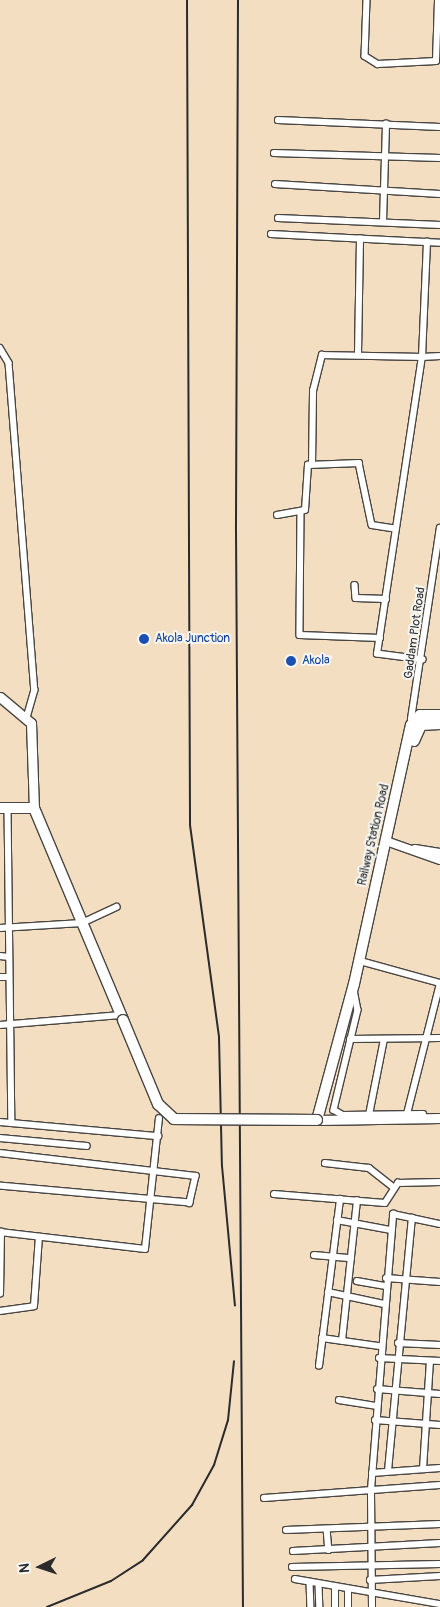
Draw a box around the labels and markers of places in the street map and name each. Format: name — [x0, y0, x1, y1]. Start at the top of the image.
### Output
marker: Akola Junction — [137, 632, 151, 646]
place label: Akola Junction — [155, 632, 230, 646]
marker: Akola — [284, 654, 298, 668]
place label: Akola — [302, 654, 330, 668]

